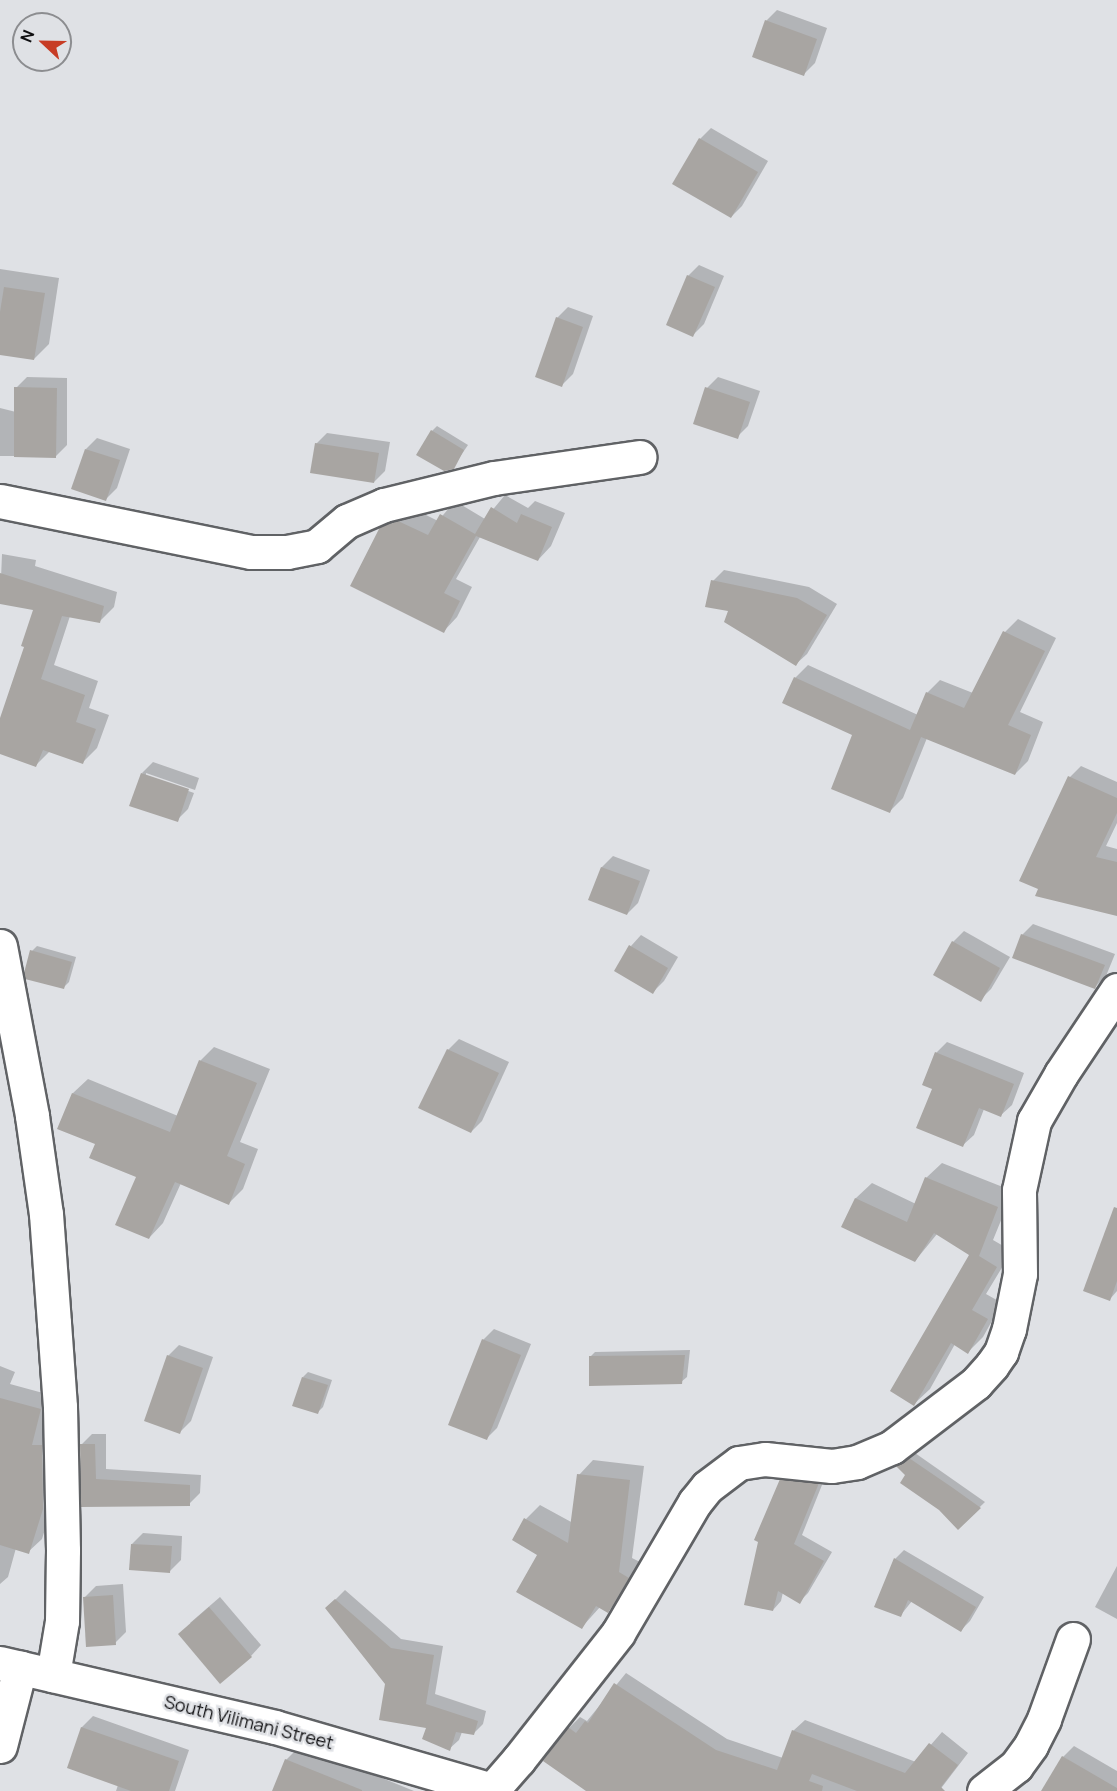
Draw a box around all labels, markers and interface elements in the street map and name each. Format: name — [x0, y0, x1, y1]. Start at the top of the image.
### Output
north arrow — [12, 12, 72, 72]
text: N — [15, 27, 40, 45]
street label: South Vilimani Street — [162, 1691, 336, 1753]

